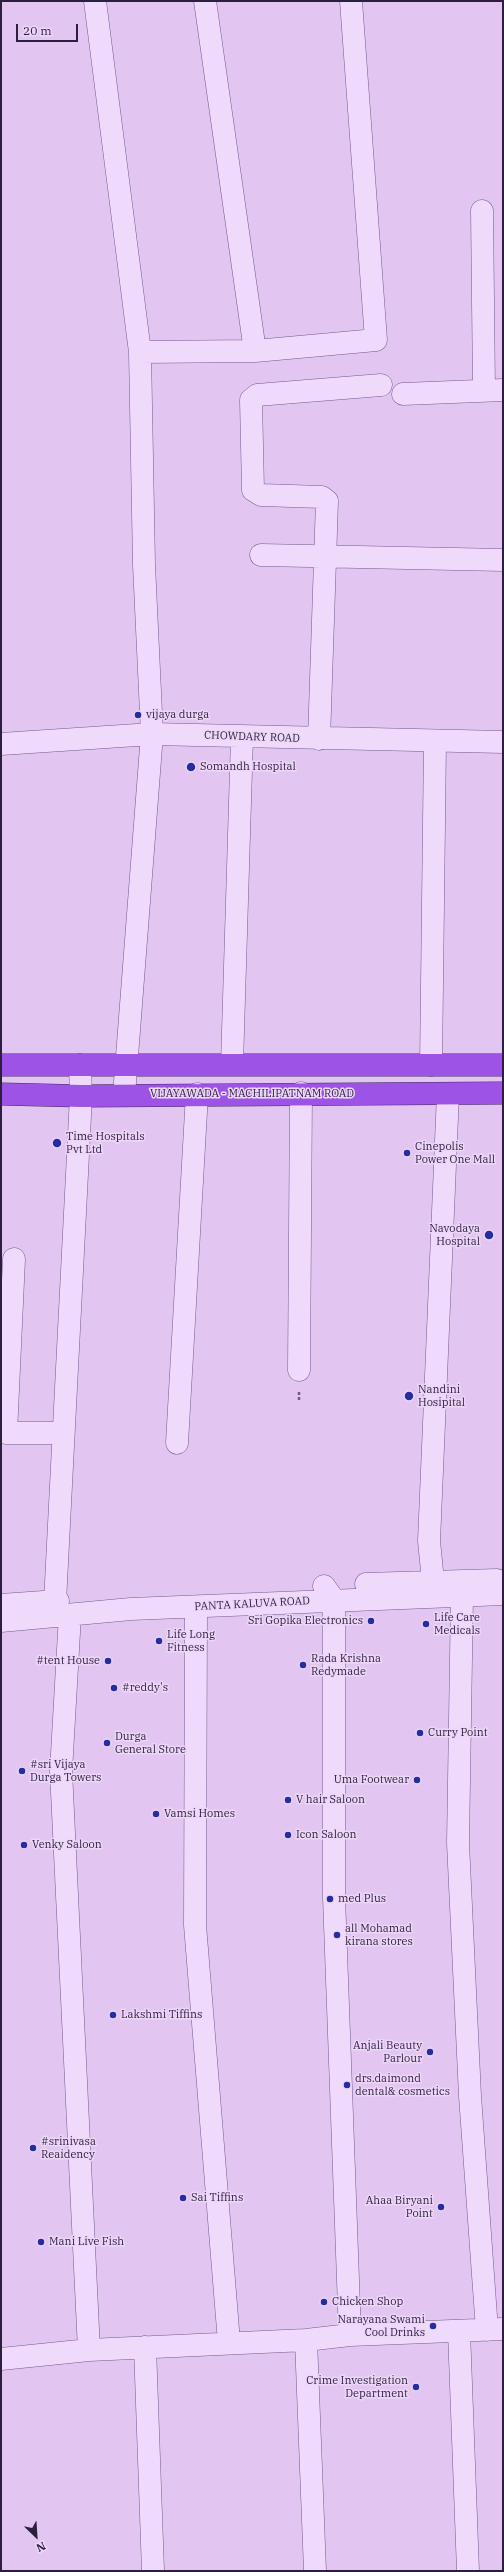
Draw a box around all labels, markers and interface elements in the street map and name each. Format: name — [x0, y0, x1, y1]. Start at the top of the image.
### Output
scale bar — [18, 16, 80, 42]
text: 20 m — [23, 23, 52, 38]
place label: vijaya durga — [146, 708, 209, 722]
marker: vijaya durga — [133, 710, 143, 720]
street label: CHOWDARY ROAD — [204, 729, 300, 745]
place label: Somandh Hospital — [200, 760, 296, 774]
marker: Somandh Hospital — [185, 761, 197, 773]
street label: VIJAYAWADA - MACHILIPATNAM ROAD — [150, 1087, 354, 1101]
place label: Time Hospitals Pvt Ltd — [66, 1130, 145, 1156]
marker: Time Hospitals Pvt Ltd — [51, 1137, 63, 1149]
place label: Cinepolis Power One Mall — [415, 1140, 495, 1166]
marker: Cinepolis Power One Mall — [402, 1148, 412, 1158]
place label: Navodaya Hospital — [429, 1222, 480, 1248]
marker: Navodaya Hospital — [483, 1229, 495, 1241]
place label: Nandini Hosipital — [418, 1383, 465, 1409]
marker: Nandini Hosipital — [403, 1390, 415, 1402]
street label: PANTA KALUVA ROAD — [194, 1594, 310, 1614]
place label: Life Care Medicals — [434, 1611, 480, 1637]
place label: Sri Gopika Electronics — [248, 1614, 363, 1628]
marker: Sri Gopika Electronics — [366, 1616, 376, 1626]
marker: Life Care Medicals — [421, 1619, 431, 1629]
place label: Life Long Fitness — [167, 1628, 215, 1654]
marker: Life Long Fitness — [154, 1636, 164, 1646]
place label: Rada Krishna Redymade — [311, 1652, 381, 1678]
place label: #tent House — [36, 1654, 100, 1668]
marker: #tent House — [103, 1656, 113, 1666]
marker: Rada Krishna Redymade — [298, 1660, 308, 1670]
place label: #reddy's — [122, 1681, 168, 1695]
marker: #reddy's — [109, 1683, 119, 1693]
place label: Curry Point — [428, 1726, 488, 1740]
marker: Curry Point — [415, 1728, 425, 1738]
place label: Durga General Store — [115, 1730, 186, 1756]
marker: Durga General Store — [102, 1738, 112, 1748]
place label: #sri Vijaya Durga Towers — [30, 1758, 101, 1784]
marker: #sri Vijaya Durga Towers — [17, 1766, 27, 1776]
place label: Uma Footwear — [334, 1773, 409, 1787]
marker: Uma Footwear — [412, 1775, 422, 1785]
place label: V hair Saloon — [296, 1793, 365, 1807]
marker: V hair Saloon — [283, 1795, 293, 1805]
place label: Vamsi Homes — [164, 1807, 235, 1821]
marker: Vamsi Homes — [151, 1809, 161, 1819]
place label: Icon Saloon — [296, 1828, 356, 1842]
marker: Icon Saloon — [283, 1830, 293, 1840]
place label: Venky Saloon — [32, 1838, 102, 1852]
marker: Venky Saloon — [19, 1840, 29, 1850]
place label: med Plus — [338, 1892, 386, 1906]
marker: med Plus — [325, 1894, 335, 1904]
place label: all Mohamad kirana stores — [345, 1922, 413, 1948]
marker: all Mohamad kirana stores — [332, 1930, 342, 1940]
place label: Lakshmi Tiffins — [121, 2008, 202, 2022]
marker: Lakshmi Tiffins — [108, 2010, 118, 2020]
place label: Anjali Beauty Parlour — [353, 2039, 422, 2065]
marker: Anjali Beauty Parlour — [425, 2047, 435, 2057]
place label: drs.daimond dental& cosmetics — [355, 2072, 450, 2098]
marker: drs.daimond dental& cosmetics — [342, 2080, 352, 2090]
place label: #srinivasa Reaidency — [41, 2135, 96, 2161]
marker: #srinivasa Reaidency — [28, 2143, 38, 2153]
place label: Sai Tiffins — [191, 2191, 243, 2205]
marker: Sai Tiffins — [178, 2193, 188, 2203]
place label: Ahaa Biryani Point — [366, 2194, 433, 2220]
marker: Ahaa Biryani Point — [436, 2202, 446, 2212]
place label: Mani Live Fish — [49, 2235, 124, 2249]
marker: Mani Live Fish — [36, 2237, 46, 2247]
place label: Chicken Shop — [332, 2295, 403, 2309]
marker: Chicken Shop — [319, 2297, 329, 2307]
place label: Narayana Swami Cool Drinks — [338, 2313, 425, 2339]
marker: Narayana Swami Cool Drinks — [428, 2321, 438, 2331]
place label: Crime Investigation Department — [306, 2374, 408, 2400]
marker: Crime Investigation Department — [411, 2382, 421, 2392]
north arrow — [16, 2516, 56, 2556]
text: N — [34, 2539, 48, 2555]

